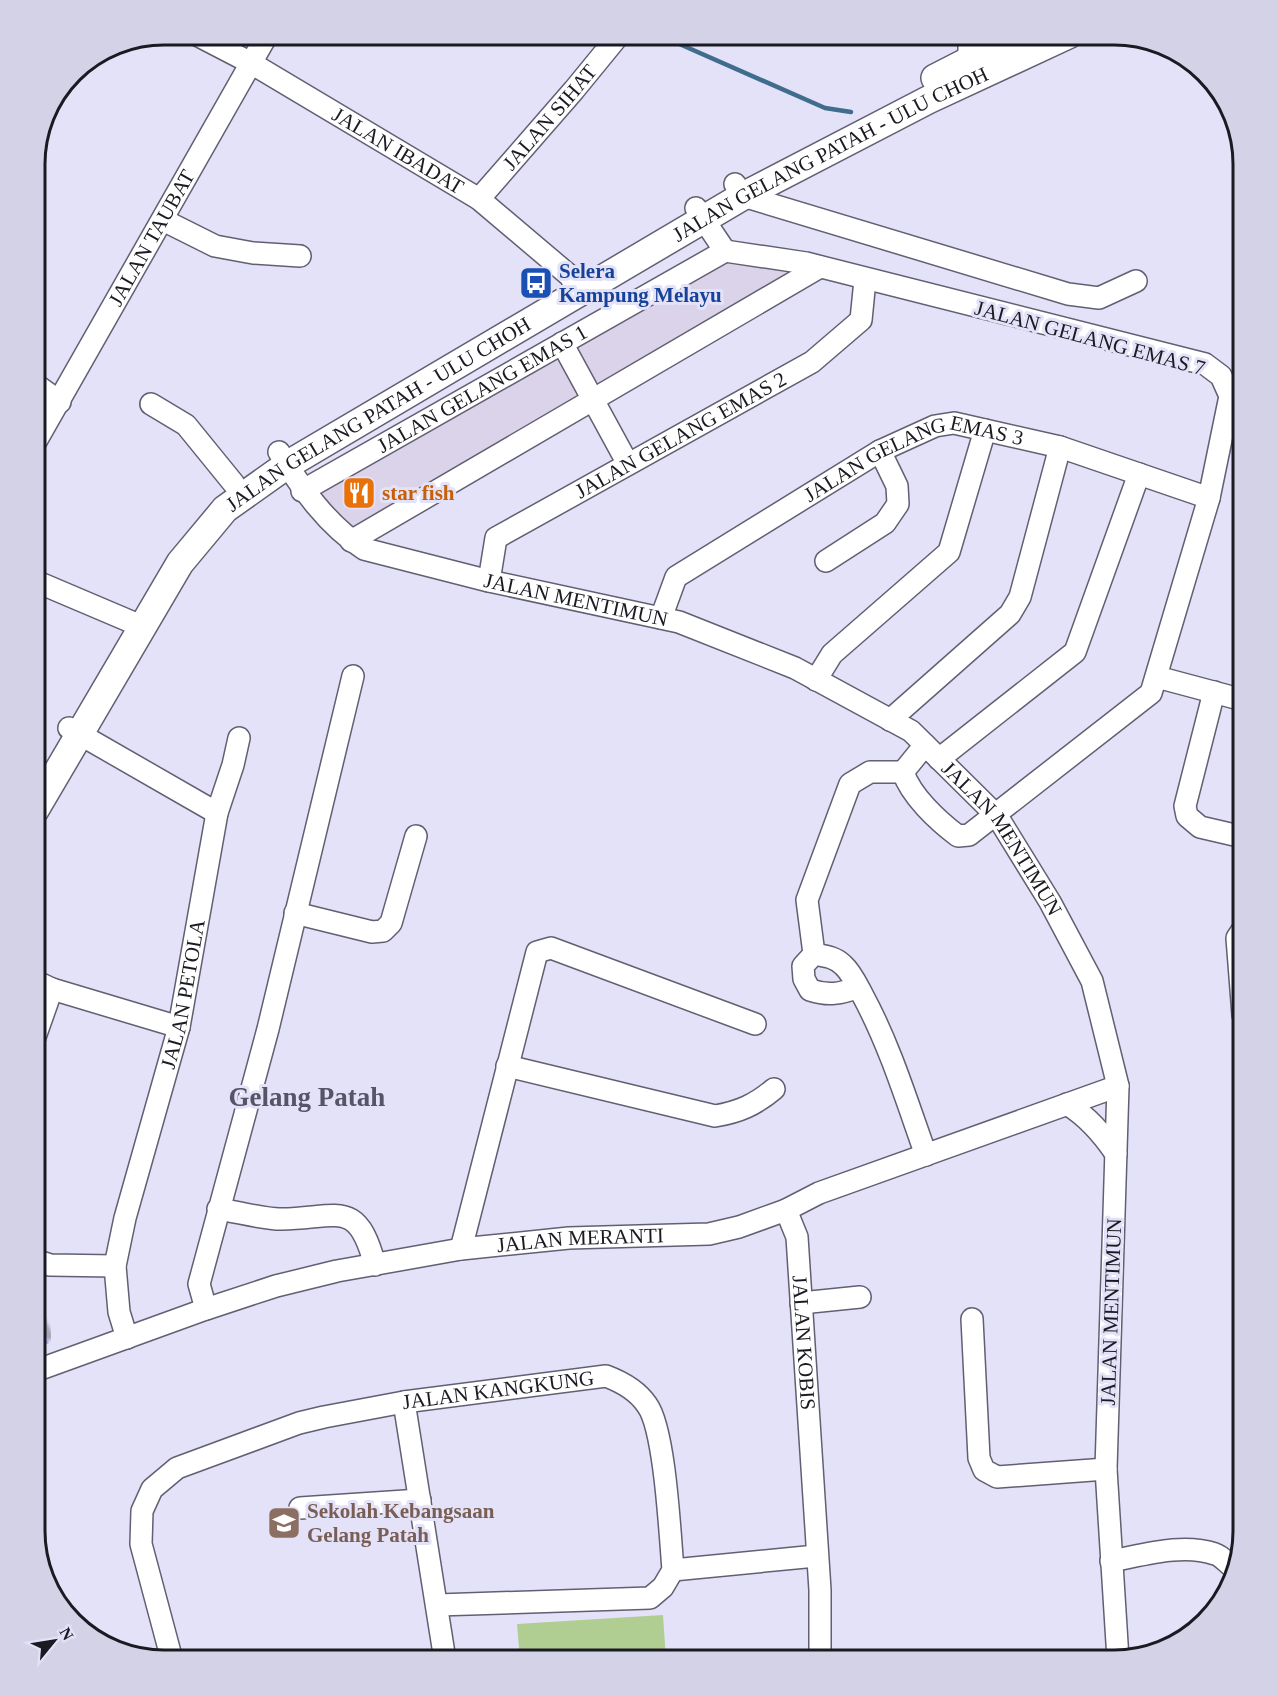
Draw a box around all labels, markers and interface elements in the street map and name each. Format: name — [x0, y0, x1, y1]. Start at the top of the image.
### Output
street label: JALAN SIHAT — [498, 60, 602, 175]
street label: JALAN GELANG PATAH - ULU CHOH — [668, 62, 992, 247]
street label: JALAN IBADAT — [328, 102, 468, 199]
street label: JALAN TAUBAT — [104, 165, 200, 310]
place label: Selera Kampung Melayu — [559, 259, 722, 307]
bus stop icon: Selera Kampung Melayu — [518, 265, 554, 301]
street label: JALAN GELANG EMAS 7 — [972, 296, 1208, 380]
street label: JALAN GELANG PATAH - ULU CHOH — [221, 312, 535, 517]
street label: JALAN GELANG EMAS 1 — [373, 320, 591, 458]
street label: JALAN GELANG EMAS 2 — [571, 367, 790, 503]
street label: JALAN GELANG EMAS 3 — [800, 411, 1026, 507]
restaurant icon: star fish — [341, 475, 377, 511]
place label: star fish — [382, 481, 455, 505]
street label: JALAN MENTIMUN — [481, 568, 670, 631]
street label: JALAN MENTIMUN — [937, 756, 1067, 920]
street label: JALAN PETOLA — [156, 917, 210, 1072]
district label: Gelang Patah — [229, 1082, 385, 1112]
street label: JALAN MENTIMUN — [1096, 1218, 1126, 1406]
street label: JALAN MERANTI — [496, 1223, 664, 1257]
street label: JALAN KOBIS — [788, 1275, 820, 1411]
street label: JALAN KANGKUNG — [401, 1366, 596, 1414]
place label: Sekolah Kebangsaan Gelang Patah — [307, 1499, 495, 1547]
school or university icon: Sekolah Kebangsaan Gelang Patah — [266, 1505, 302, 1541]
north arrow — [24, 1611, 84, 1671]
text: N — [56, 1624, 77, 1643]

